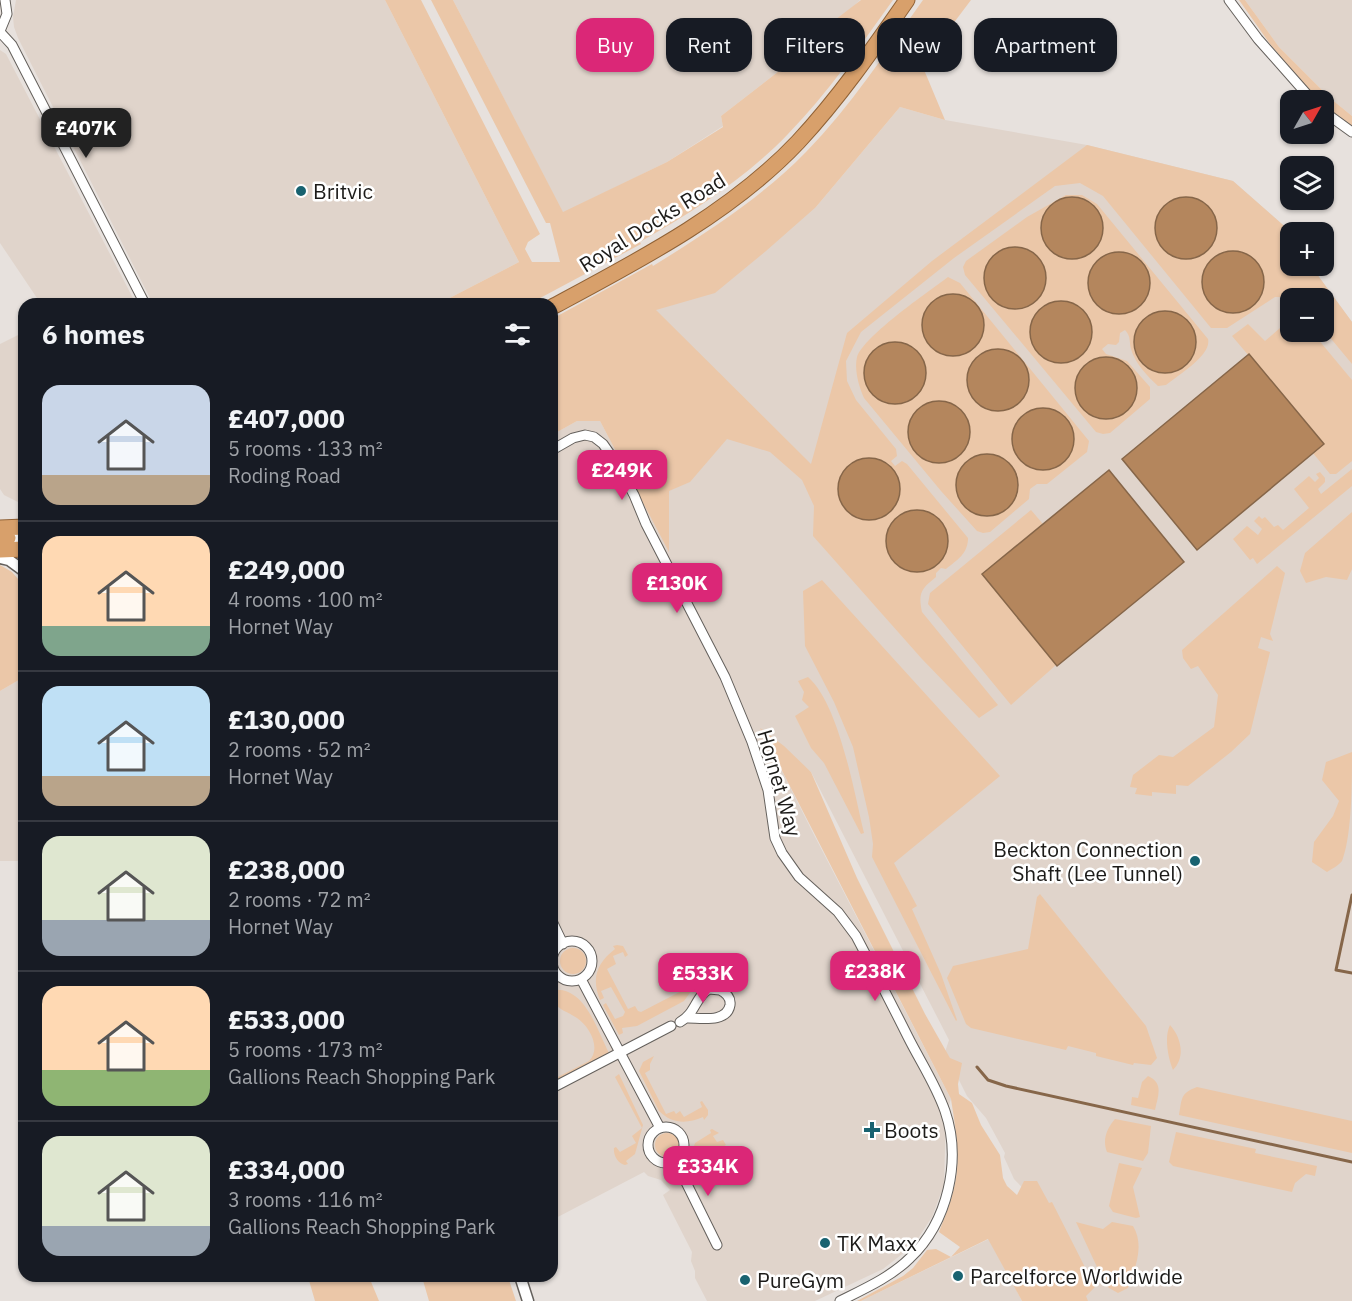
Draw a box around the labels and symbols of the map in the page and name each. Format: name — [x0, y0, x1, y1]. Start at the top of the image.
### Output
north arrow — [1280, 90, 1334, 144]
pin: £407K — [44, 108, 128, 159]
street label: Royal Docks Road — [574, 166, 730, 278]
place label: Britvic — [313, 177, 373, 205]
marker: Britvic — [294, 184, 308, 198]
pin: £249K — [580, 450, 664, 501]
pin: £130K — [635, 563, 719, 614]
street label: Hornet Way — [751, 726, 809, 840]
place label: Beckton Connection Shaft (Lee Tunnel) — [993, 835, 1183, 887]
marker: Beckton Connection Shaft (Lee Tunnel) — [1188, 854, 1202, 868]
pin: £238K — [833, 951, 917, 1002]
pin: £533K — [661, 953, 745, 1004]
place label: Boots — [884, 1116, 939, 1144]
marker: Boots — [865, 1123, 879, 1137]
pin: £334K — [666, 1146, 750, 1197]
place label: TK Maxx — [837, 1229, 917, 1257]
marker: TK Maxx — [818, 1236, 832, 1250]
place label: Parcelforce Worldwide — [970, 1262, 1183, 1290]
place label: PureGym — [757, 1266, 844, 1294]
marker: Parcelforce Worldwide — [951, 1269, 965, 1283]
marker: PureGym — [738, 1273, 752, 1287]

